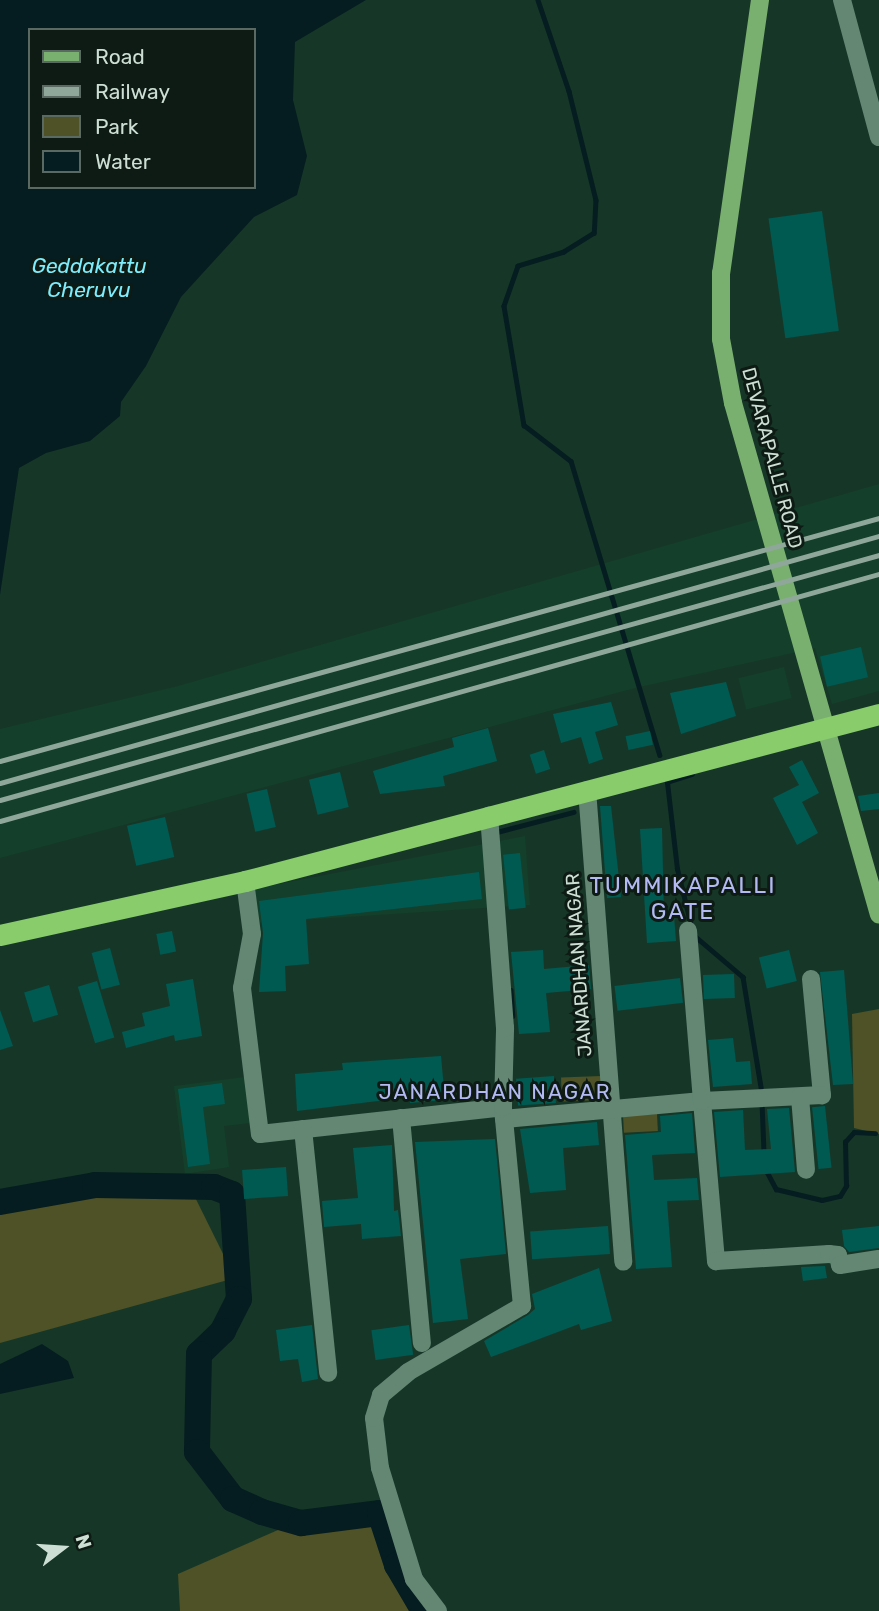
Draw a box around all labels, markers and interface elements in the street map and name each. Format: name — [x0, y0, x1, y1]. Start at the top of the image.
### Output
legend — [28, 28, 256, 189]
text: Road — [95, 44, 145, 69]
text: Railway — [95, 79, 170, 104]
text: Park — [95, 114, 139, 139]
text: Water — [95, 149, 151, 174]
water label: Geddakattu Cheruvu — [31, 253, 147, 303]
street label: DEVARAPALLE ROAD — [737, 365, 807, 551]
district label: TUMMIKAPALLI GATE — [591, 871, 775, 925]
street label: JANARDHAN NAGAR — [561, 873, 597, 1057]
district label: JANARDHAN NAGAR — [380, 1079, 610, 1105]
north arrow — [28, 1513, 98, 1583]
text: N — [71, 1532, 97, 1552]

